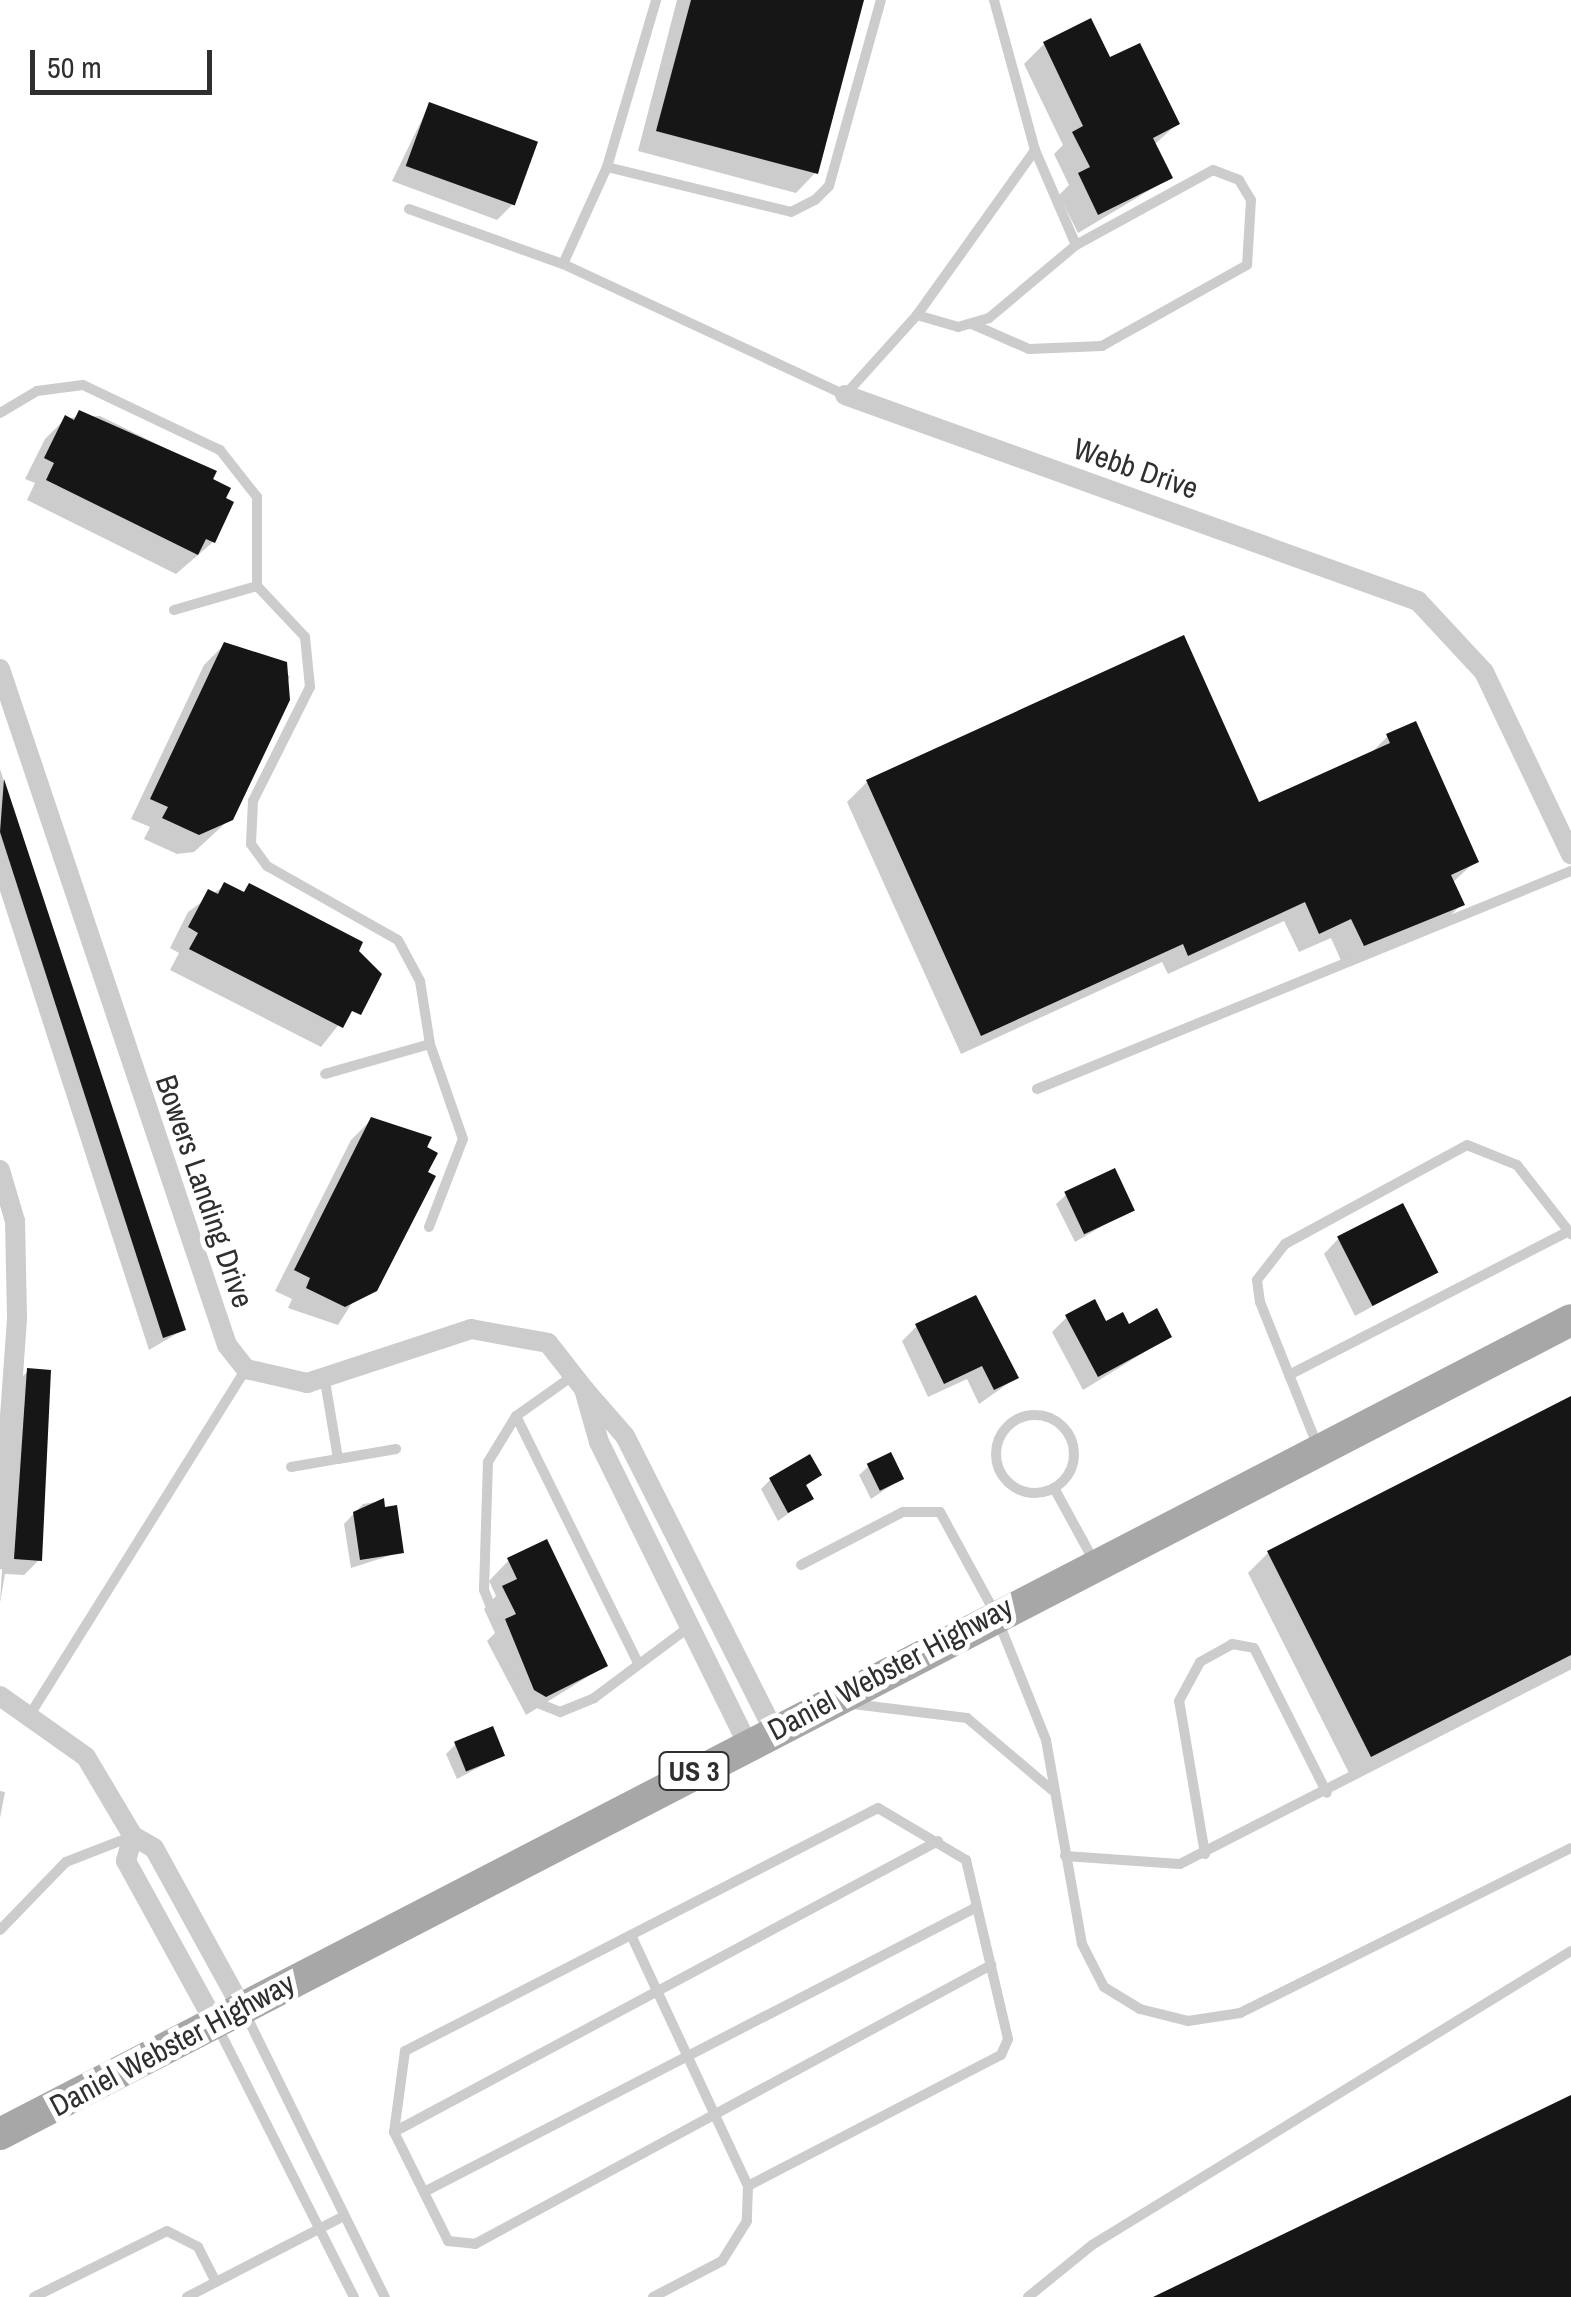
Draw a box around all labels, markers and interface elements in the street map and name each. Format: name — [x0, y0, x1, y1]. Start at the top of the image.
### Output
scale bar — [35, 30, 218, 92]
text: 50 m — [47, 47, 102, 87]
street label: Webb Drive — [1069, 430, 1203, 506]
street label: Bowers Landing Drive — [148, 1070, 262, 1312]
street label: Daniel Webster Highway — [762, 1588, 1018, 1748]
road number: US 3 — [656, 1748, 732, 1794]
street label: Daniel Webster Highway — [44, 1964, 300, 2124]

